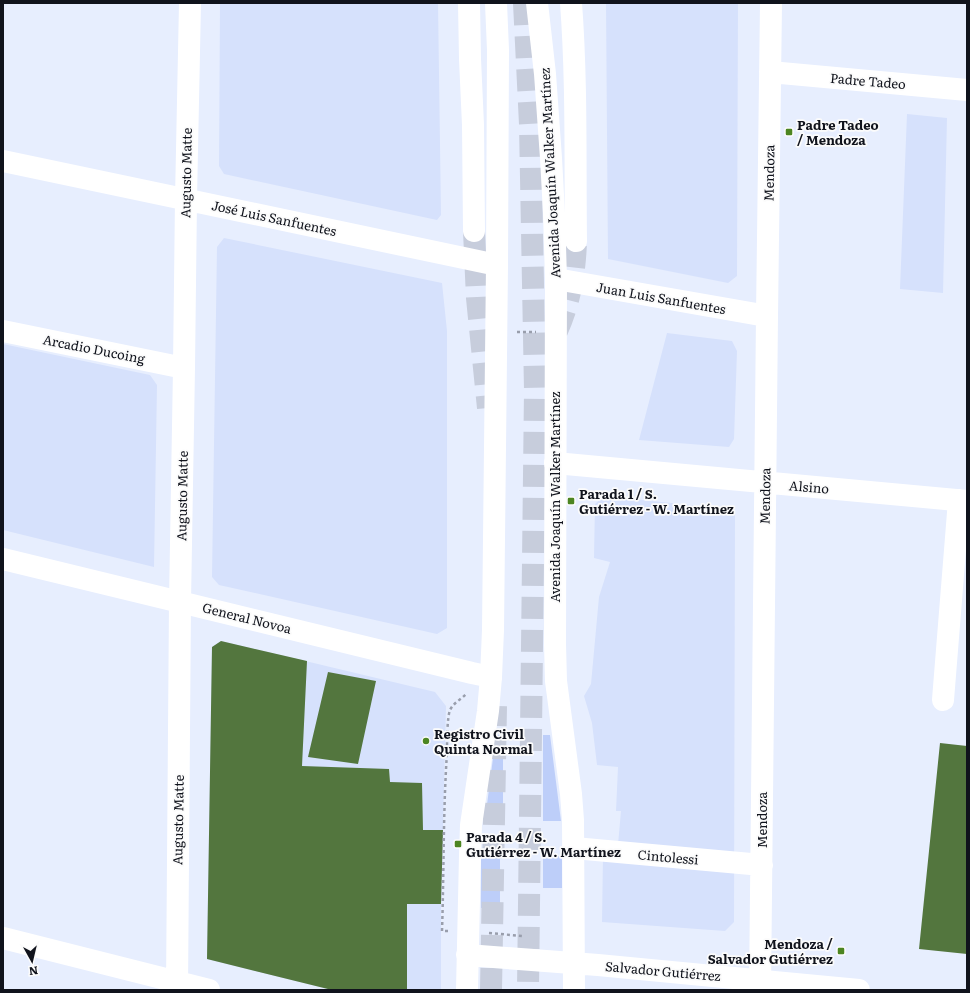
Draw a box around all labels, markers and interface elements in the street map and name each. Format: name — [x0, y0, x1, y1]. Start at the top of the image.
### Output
street label: Avenida Joaquín Walker Martínez — [534, 67, 565, 279]
street label: Padre Tadeo — [829, 68, 907, 93]
place label: Padre Tadeo / Mendoza — [797, 115, 879, 149]
street label: Augusto Matte — [175, 127, 196, 218]
marker: Padre Tadeo / Mendoza — [784, 127, 794, 137]
street label: Mendoza — [759, 145, 778, 201]
street label: José Luis Sanfuentes — [210, 195, 338, 240]
street label: Juan Luis Sanfuentes — [595, 277, 727, 318]
street label: Arcadio Ducoing — [41, 329, 148, 368]
street label: Avenida Joaquín Walker Martínez — [545, 391, 564, 603]
street label: Augusto Matte — [171, 450, 192, 541]
street label: Mendoza — [755, 468, 774, 524]
street label: Alsino — [788, 475, 830, 498]
place label: Parada 1 / S. Gutiérrez - W. Martínez — [579, 484, 734, 518]
marker: Parada 1 / S. Gutiérrez - W. Martínez — [566, 496, 576, 506]
street label: General Novoa — [201, 597, 294, 638]
place label: Registro Civil Quinta Normal — [434, 724, 533, 758]
marker: Registro Civil Quinta Normal — [421, 736, 431, 746]
street label: Augusto Matte — [167, 774, 188, 865]
street label: Mendoza — [752, 792, 771, 848]
place label: Parada 4 / S. Gutiérrez - W. Martínez — [466, 827, 621, 861]
marker: Parada 4 / S. Gutiérrez - W. Martínez — [453, 839, 463, 849]
street label: Cintolessi — [637, 844, 700, 869]
place label: Mendoza / Salvador Gutiérrez — [708, 934, 834, 968]
north arrow — [12, 941, 52, 981]
marker: Mendoza / Salvador Gutiérrez — [836, 946, 846, 956]
street label: Salvador Gutiérrez — [604, 956, 722, 985]
text: N — [28, 963, 39, 980]

